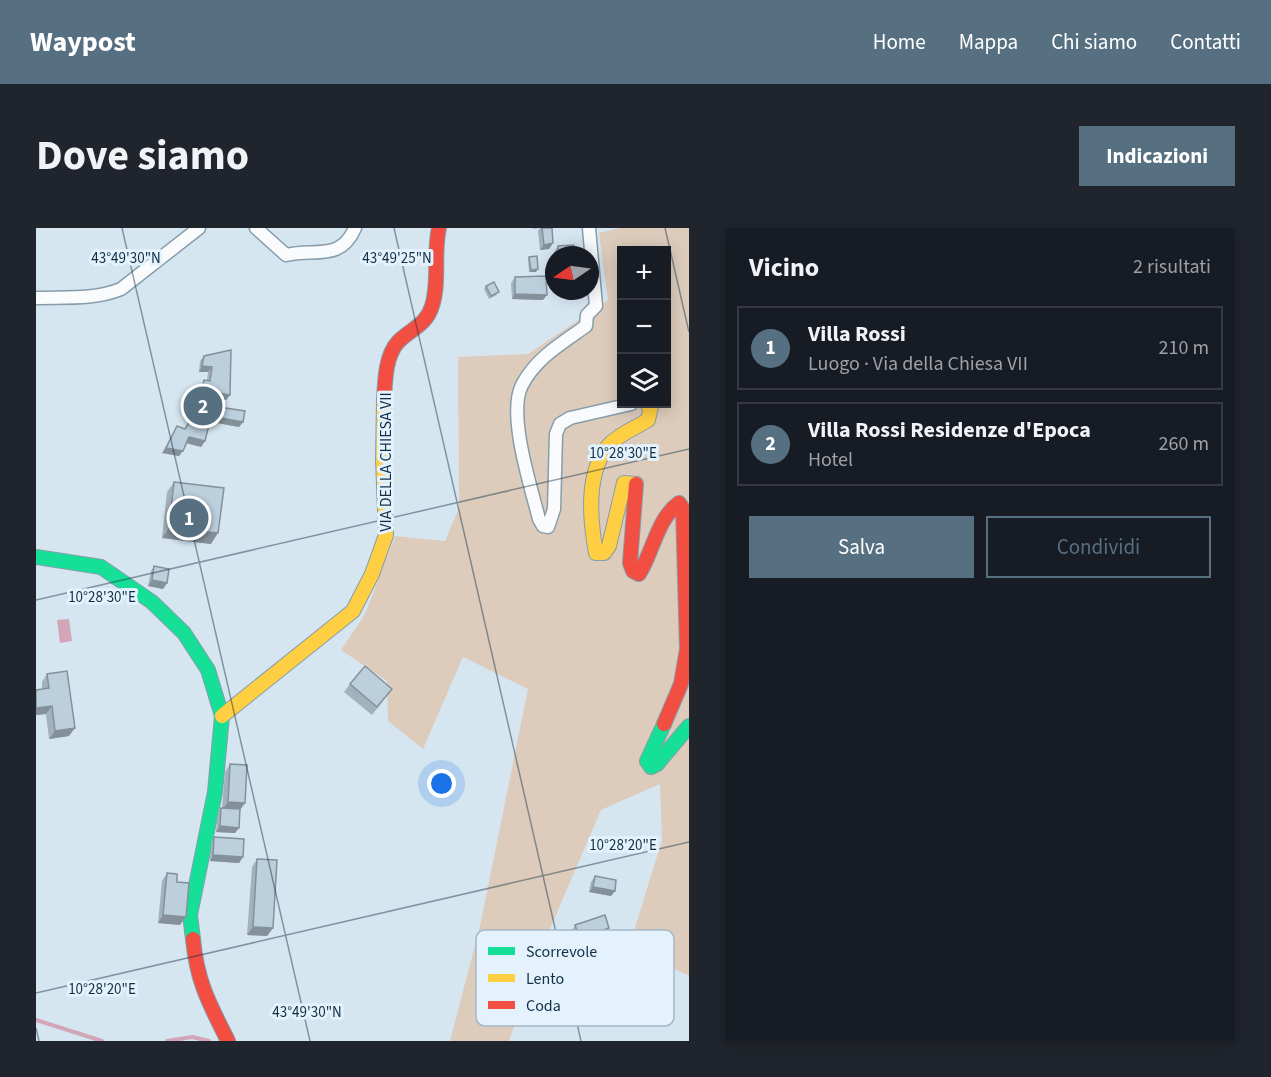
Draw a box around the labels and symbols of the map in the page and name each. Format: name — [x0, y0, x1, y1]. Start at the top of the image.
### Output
north arrow — [545, 246, 599, 300]
text: 43°49'30"N — [91, 248, 161, 269]
text: 43°49'25"N — [362, 248, 432, 269]
pin: 2 — [184, 384, 222, 429]
street label: VIA DELLA CHIESA VII — [375, 392, 397, 532]
text: 10°28'30"E — [589, 443, 657, 464]
pin: 1 — [170, 496, 208, 540]
text: 10°28'30"E — [68, 587, 136, 608]
your location — [427, 769, 456, 798]
text: 10°28'20"E — [589, 835, 657, 856]
legend — [476, 930, 674, 1026]
text: Scorrevole — [526, 941, 597, 963]
text: Lento — [526, 968, 564, 990]
text: 10°28'20"E — [68, 979, 136, 1000]
text: Coda — [526, 995, 561, 1017]
text: 43°49'30"N — [272, 1002, 342, 1023]

